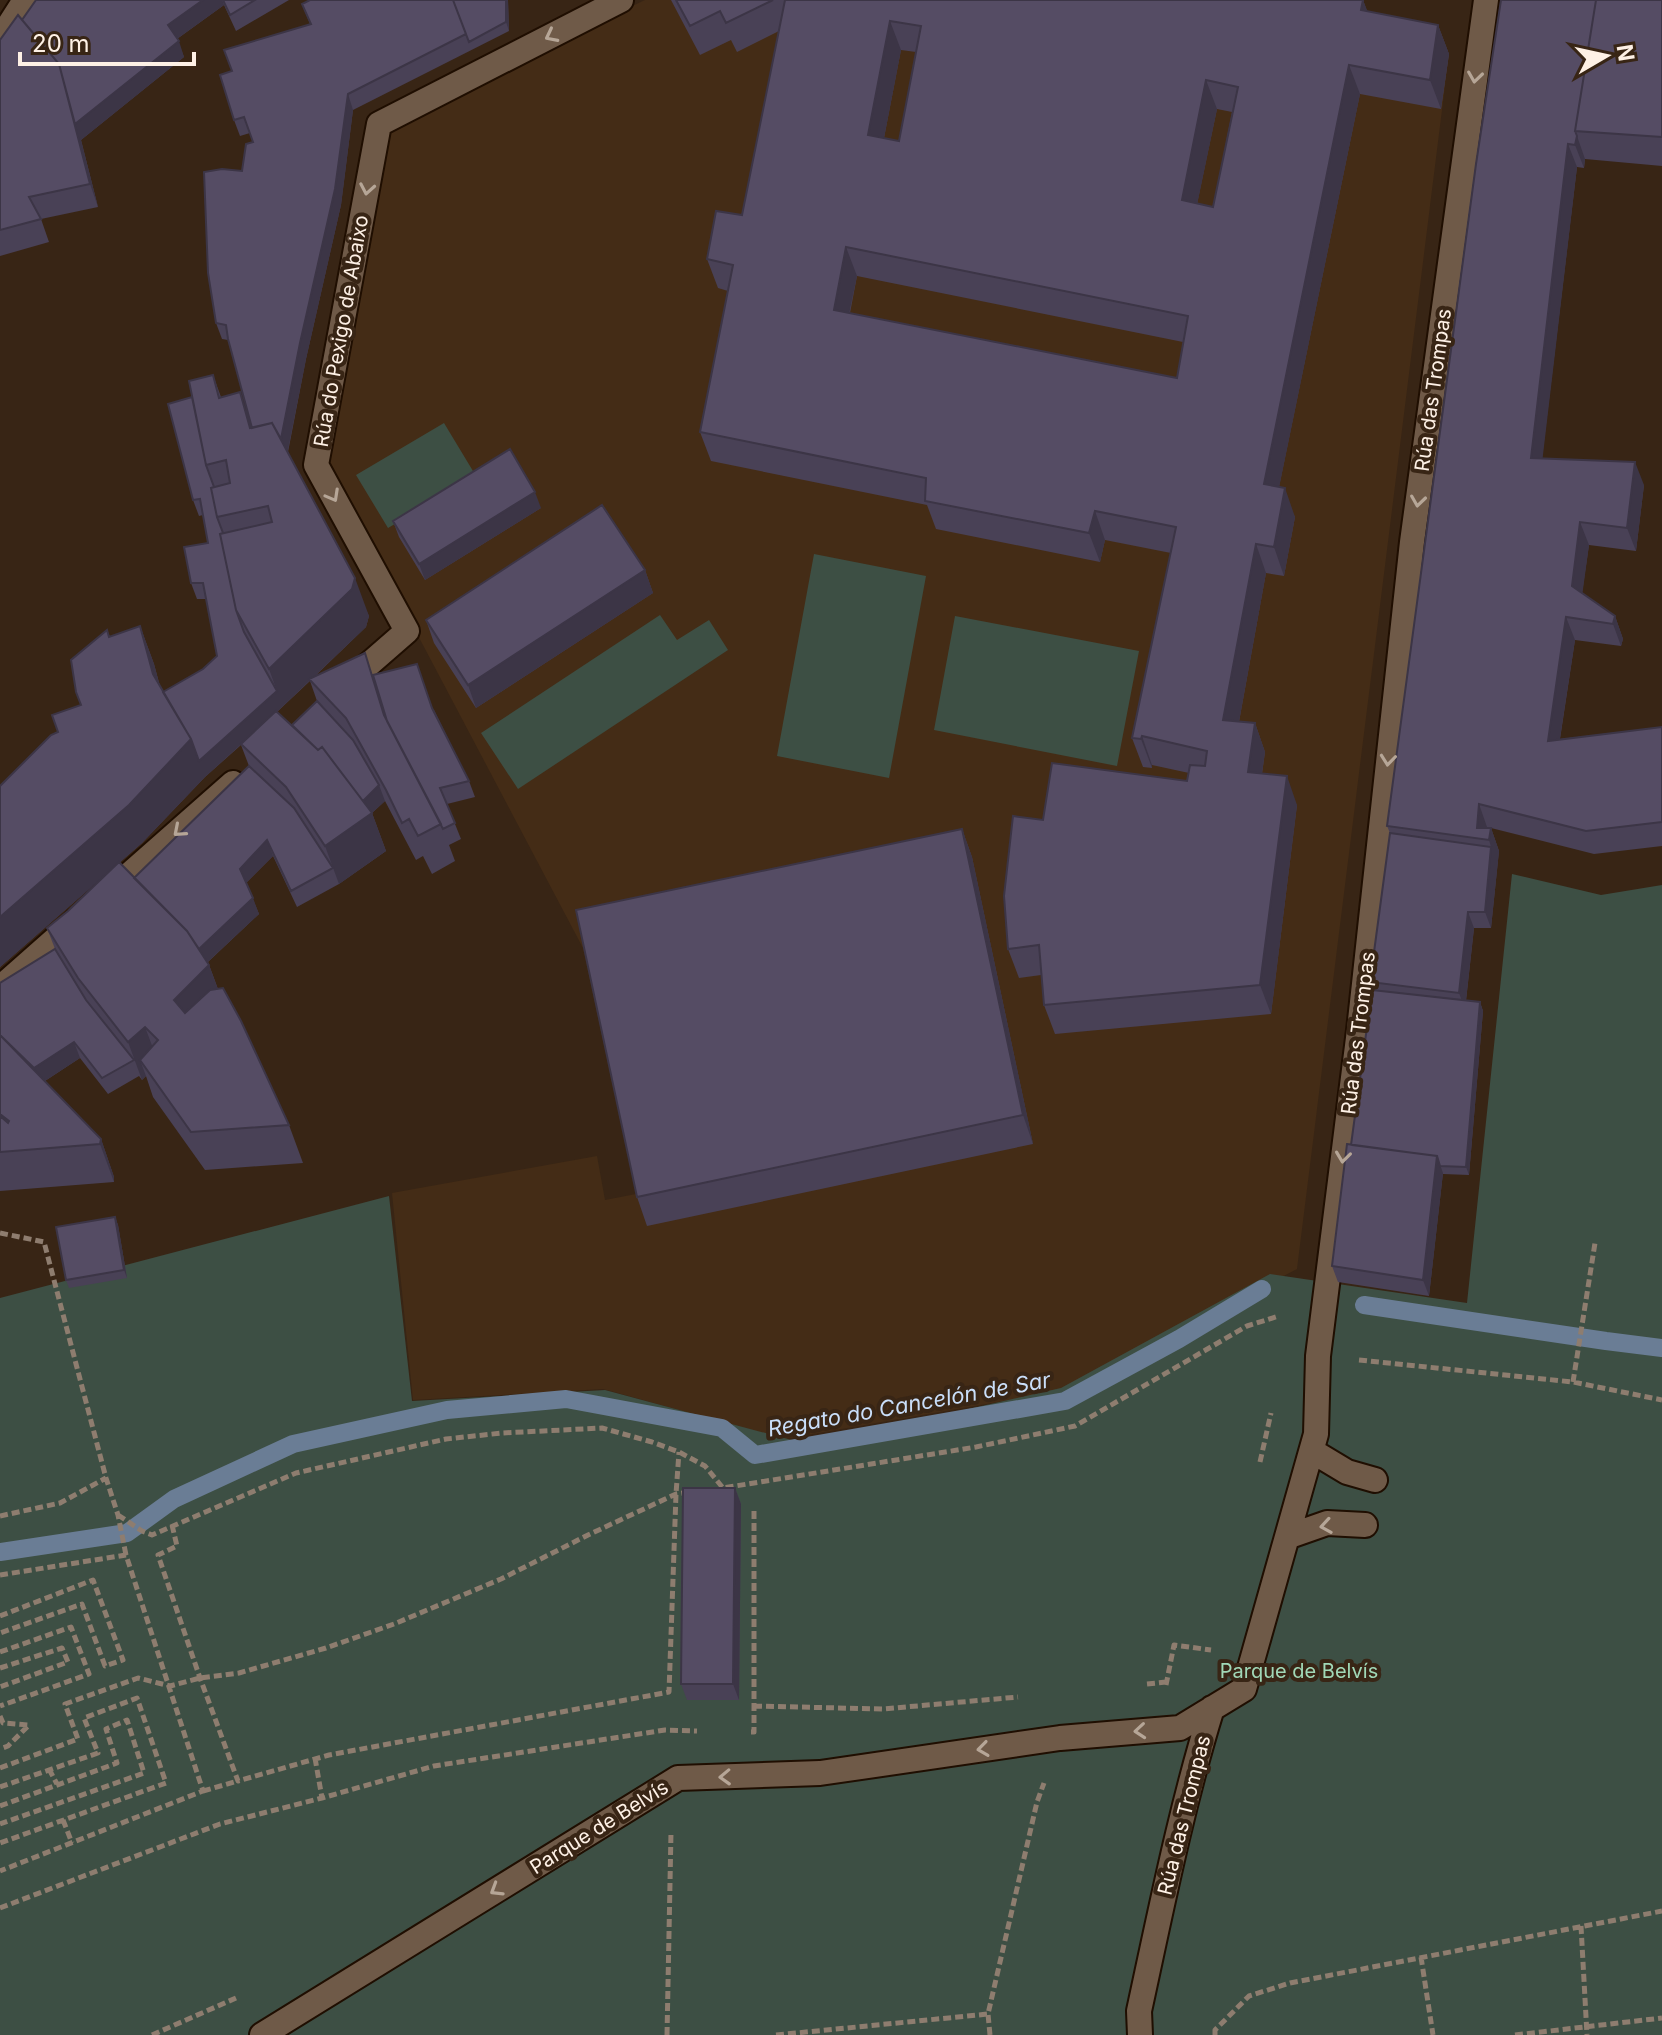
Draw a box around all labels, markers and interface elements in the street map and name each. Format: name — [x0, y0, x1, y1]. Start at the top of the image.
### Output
scale bar — [20, 16, 194, 66]
north arrow — [1566, 16, 1646, 96]
one-way arrow — [545, 26, 560, 41]
text: 20 m — [32, 29, 90, 58]
text: N — [1612, 43, 1640, 63]
one-way arrow — [1467, 70, 1484, 84]
one-way arrow — [359, 182, 376, 196]
street label: Rúa do Pexigo de Abaixo — [309, 213, 373, 449]
street label: Rúa das Trompas — [1410, 307, 1456, 473]
one-way arrow — [324, 488, 339, 503]
one-way arrow — [1410, 495, 1427, 508]
one-way arrow — [1380, 754, 1397, 767]
one-way arrow — [174, 821, 189, 835]
street label: Rúa das Trompas — [1336, 950, 1380, 1116]
one-way arrow — [1335, 1150, 1352, 1164]
water label: Regato do Cancelón de Sar — [766, 1366, 1053, 1442]
one-way arrow — [1319, 1517, 1332, 1534]
park label: Parque de Belvís — [1220, 1659, 1378, 1683]
one-way arrow — [1133, 1722, 1146, 1739]
street label: Rúa das Trompas — [1153, 1733, 1215, 1897]
one-way arrow — [976, 1740, 990, 1757]
one-way arrow — [718, 1768, 731, 1785]
street label: Parque de Belvís — [525, 1775, 673, 1879]
one-way arrow — [490, 1880, 505, 1896]

